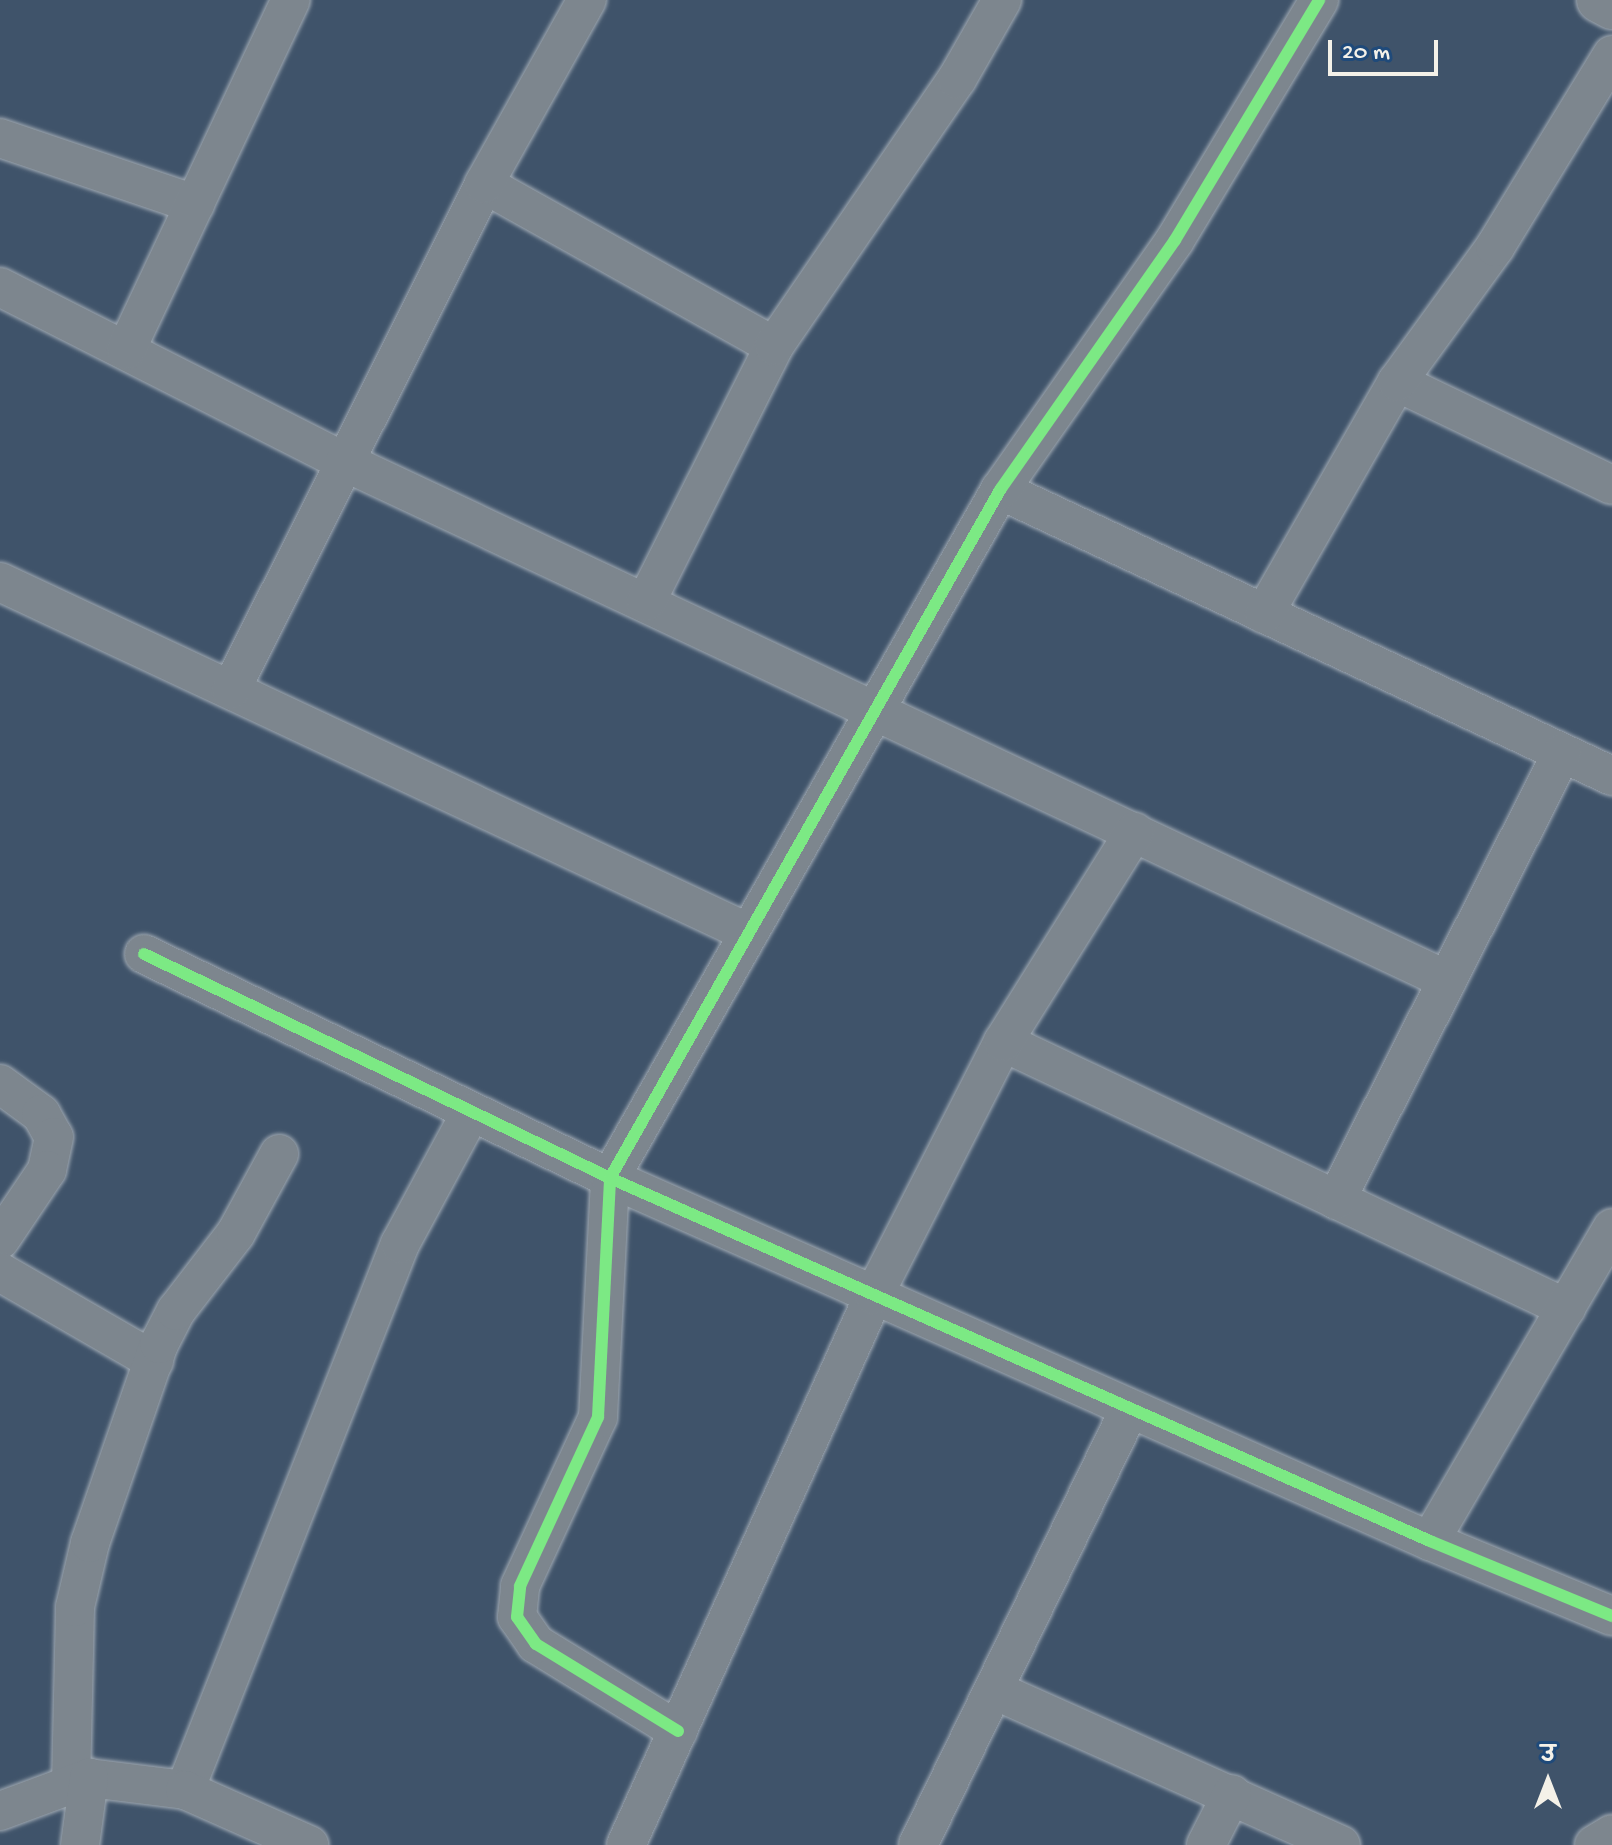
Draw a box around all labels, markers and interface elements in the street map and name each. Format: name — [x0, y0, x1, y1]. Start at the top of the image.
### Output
scale bar — [1332, 24, 1442, 74]
text: 20 m — [1342, 39, 1390, 68]
north arrow — [1508, 1741, 1588, 1821]
text: उ — [1541, 1744, 1555, 1770]

